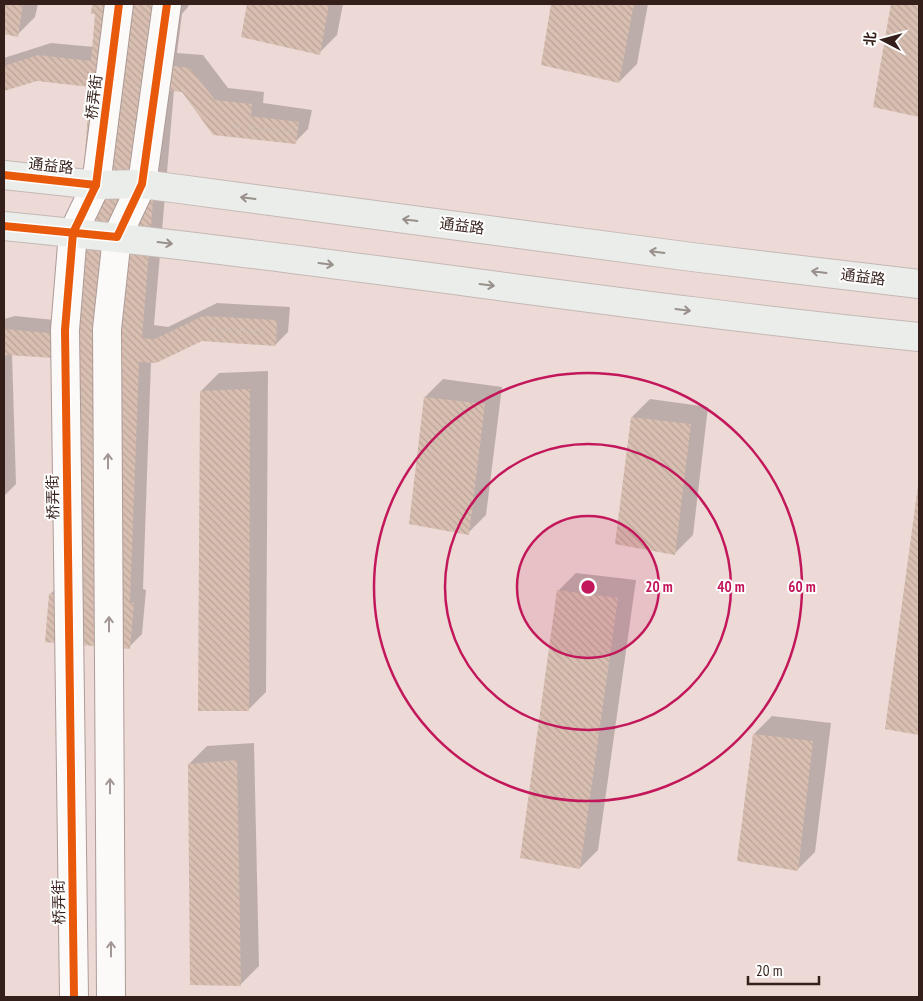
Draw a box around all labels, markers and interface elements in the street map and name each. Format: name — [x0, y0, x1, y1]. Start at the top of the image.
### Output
north arrow — [858, 15, 908, 65]
text: 北 — [860, 31, 880, 47]
street label: 桥弄街 — [81, 73, 106, 120]
street label: 通益路 — [28, 154, 74, 177]
one-way arrow — [241, 193, 257, 203]
street label: 通益路 — [439, 213, 486, 238]
one-way arrow — [402, 214, 418, 224]
one-way arrow — [157, 239, 173, 249]
one-way arrow — [650, 247, 666, 257]
one-way arrow — [318, 259, 334, 269]
street label: 通益路 — [840, 264, 887, 289]
one-way arrow — [811, 267, 827, 277]
one-way arrow — [479, 280, 495, 290]
one-way arrow — [675, 305, 691, 315]
one-way arrow — [103, 453, 112, 469]
street label: 桥弄街 — [43, 474, 62, 520]
text: 20 m — [645, 577, 673, 596]
text: 40 m — [717, 577, 745, 596]
text: 60 m — [788, 577, 816, 596]
centre of rings — [579, 578, 597, 596]
one-way arrow — [104, 616, 114, 632]
one-way arrow — [105, 778, 115, 794]
street label: 桥弄街 — [49, 879, 68, 925]
one-way arrow — [106, 941, 116, 957]
scale bar — [748, 954, 819, 986]
text: 20 m — [756, 961, 782, 980]

